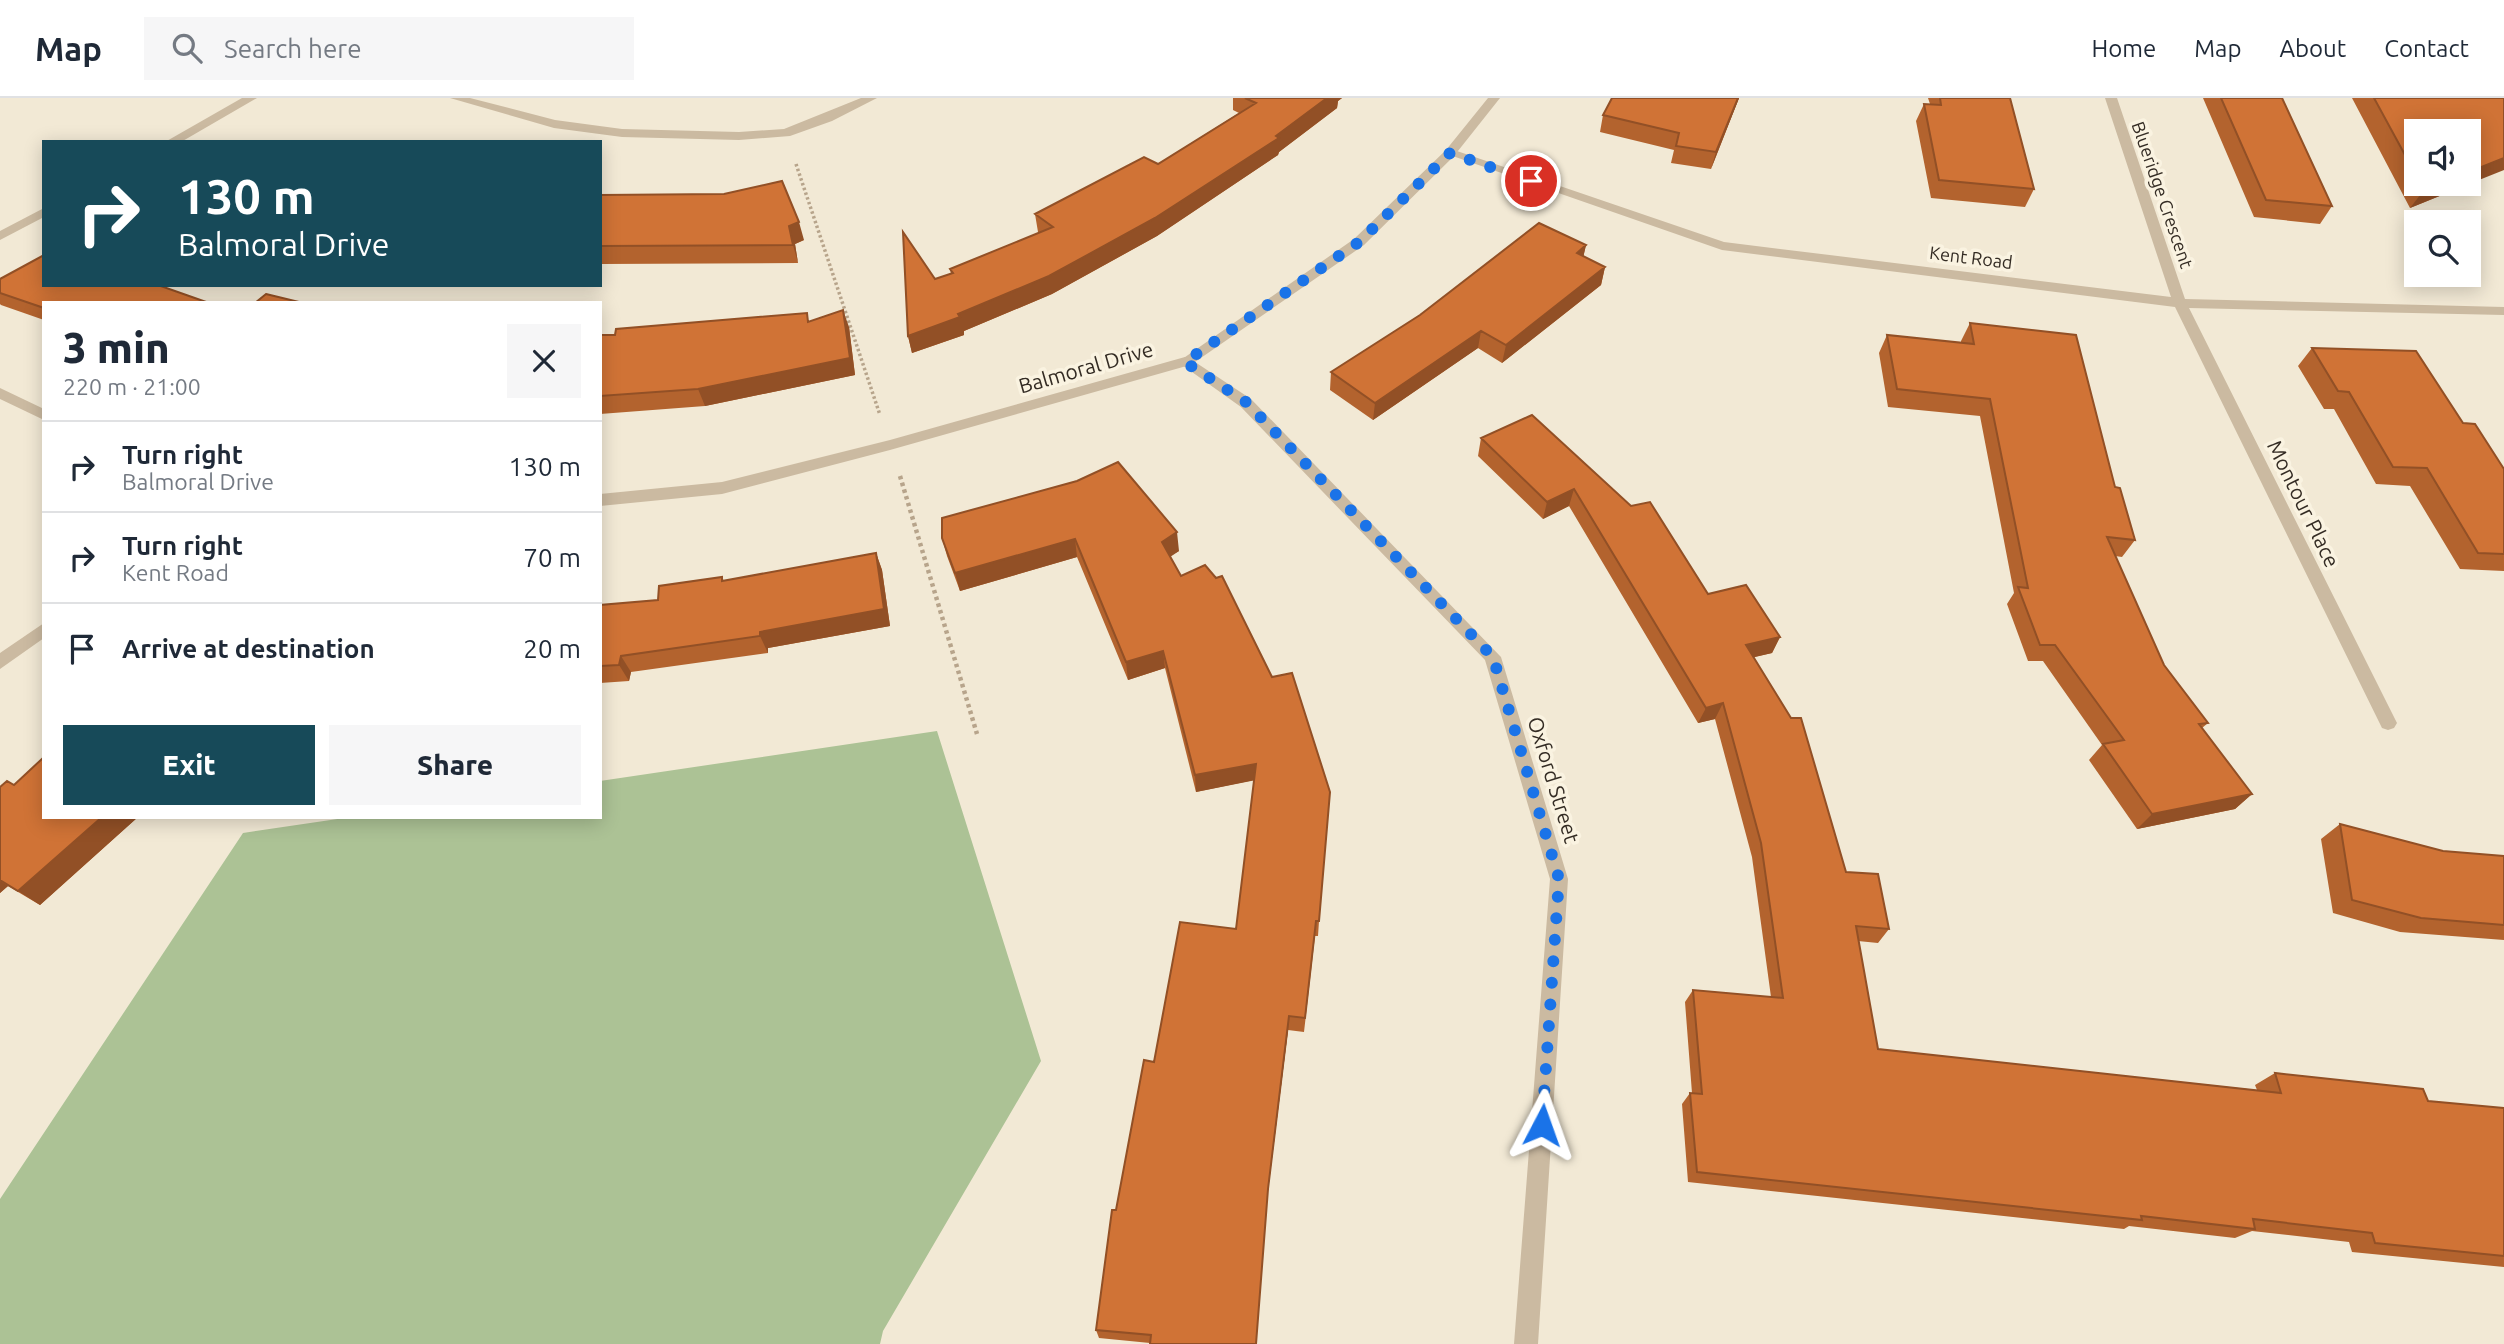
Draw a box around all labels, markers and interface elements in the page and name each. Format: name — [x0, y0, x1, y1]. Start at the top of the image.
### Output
search box — [144, 17, 634, 80]
icon: search — [168, 29, 206, 67]
text: Map — [35, 30, 102, 67]
text: Search here — [224, 34, 362, 63]
text: Home — [2091, 35, 2156, 62]
text: Map — [2194, 35, 2241, 62]
text: About — [2279, 35, 2346, 62]
text: Contact — [2384, 35, 2469, 62]
street label: Blueridge Crescent — [2128, 119, 2197, 271]
map controls — [2404, 119, 2481, 287]
button: sound — [2404, 119, 2481, 196]
pin — [1501, 151, 1561, 211]
icon: arrive — [1512, 162, 1550, 200]
icon: right — [63, 168, 154, 259]
text: 130 m — [178, 168, 315, 223]
button: search — [2404, 210, 2481, 287]
text: Balmoral Drive — [178, 226, 389, 262]
street label: Kent Road — [1928, 242, 2014, 272]
text: 3 min — [63, 324, 170, 371]
button: close — [507, 324, 581, 398]
street label: Balmoral Drive — [1016, 336, 1156, 398]
text: 220 m · 21:00 — [63, 374, 201, 399]
street label: Montour Place — [2263, 436, 2345, 571]
text: Turn right — [122, 440, 243, 469]
icon: right — [63, 448, 101, 486]
text: 130 m — [509, 452, 581, 481]
text: Balmoral Drive — [122, 469, 274, 494]
text: Turn right — [122, 531, 243, 560]
icon: right — [63, 539, 101, 577]
text: 70 m — [523, 543, 581, 572]
text: Kent Road — [122, 560, 229, 585]
icon: arrive — [63, 630, 101, 668]
text: Arrive at destination — [122, 634, 375, 663]
text: 20 m — [523, 634, 581, 663]
street label: Oxford Street — [1523, 714, 1585, 846]
button: Exit — [63, 725, 315, 805]
button: Share — [329, 725, 581, 805]
position arrow — [1505, 1088, 1579, 1162]

